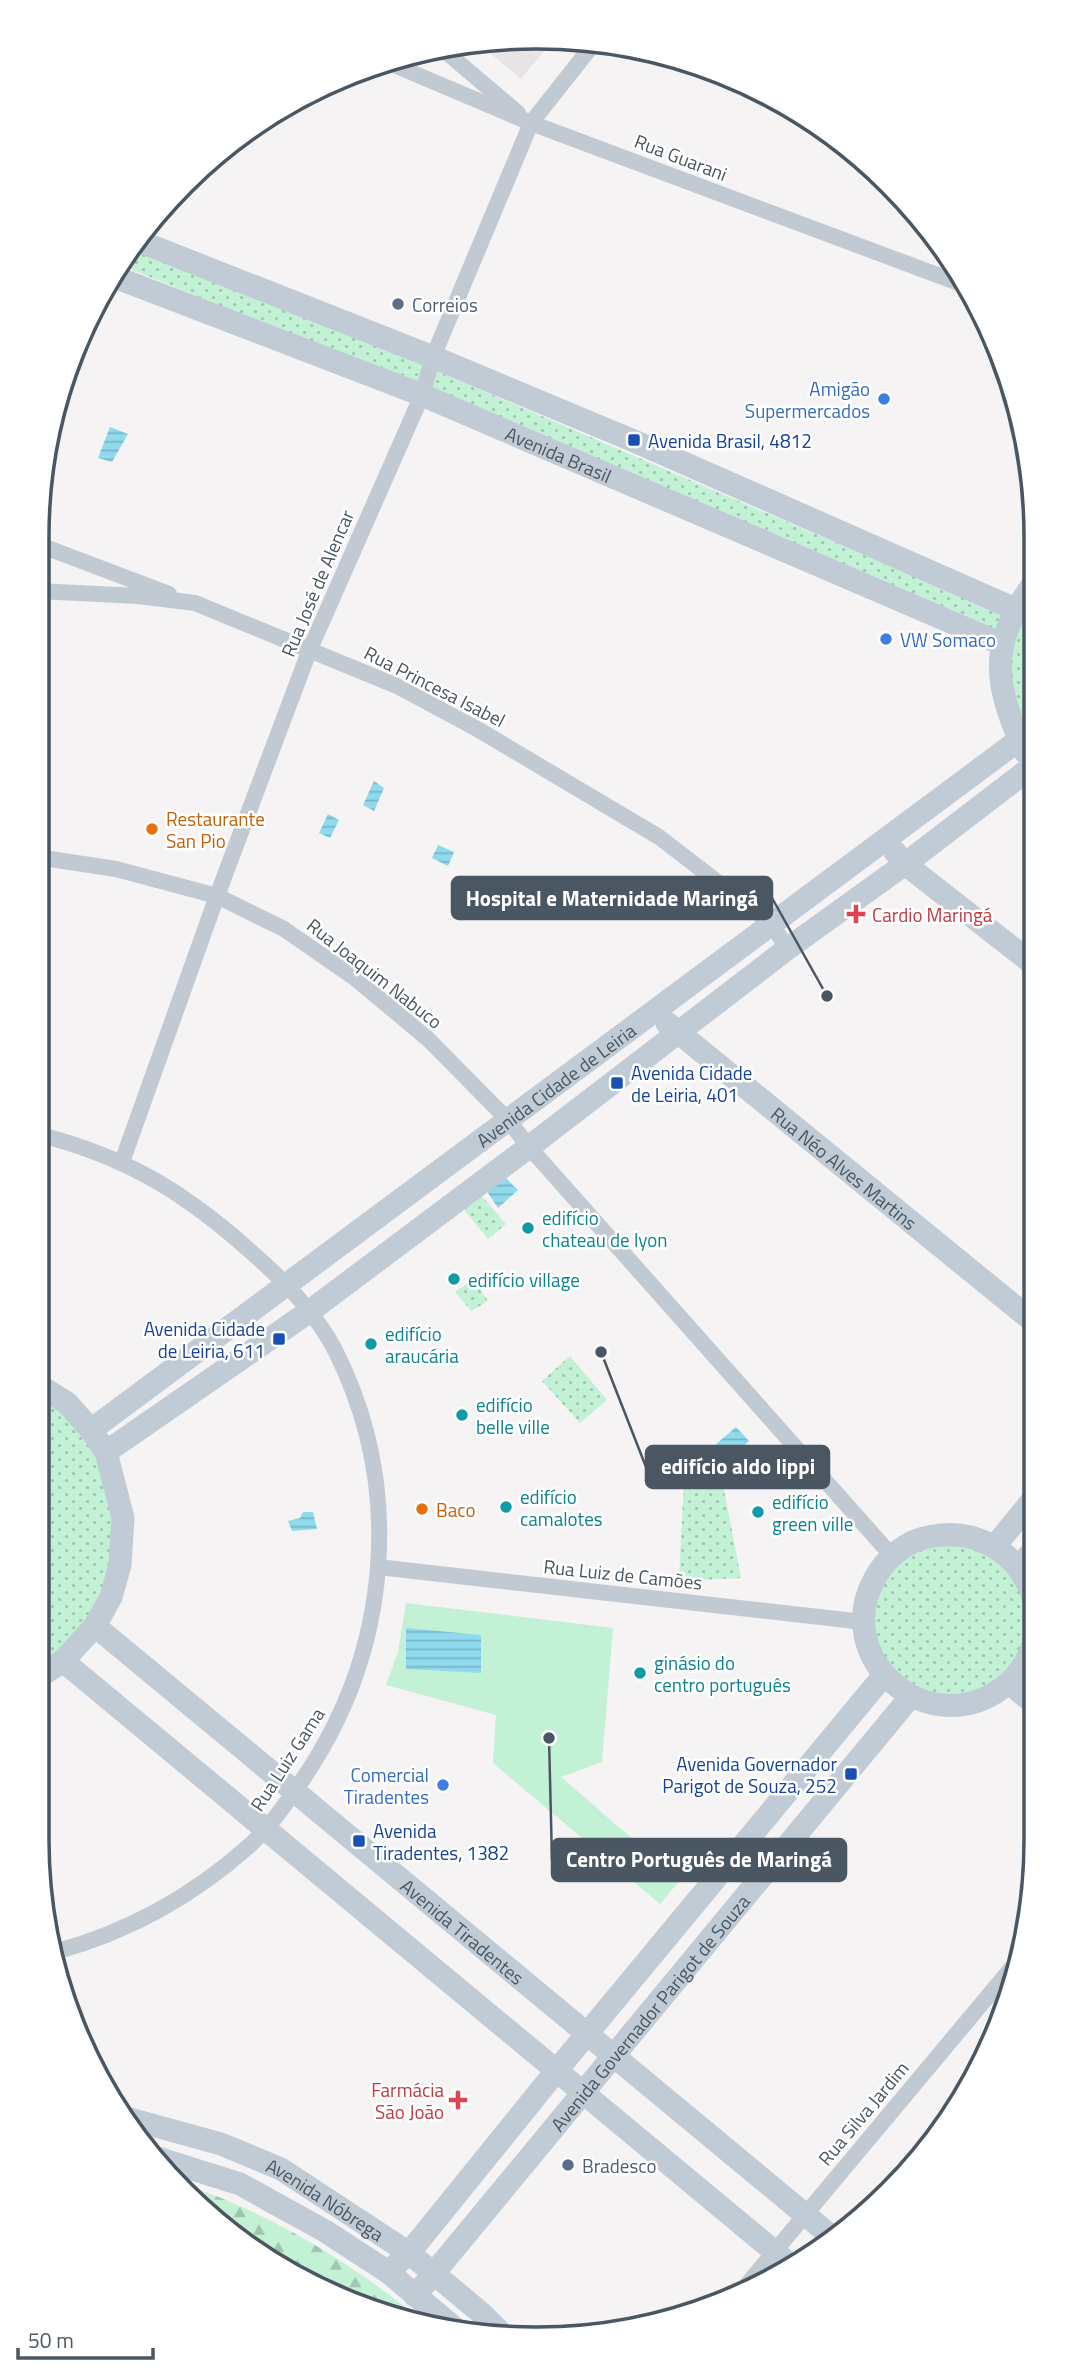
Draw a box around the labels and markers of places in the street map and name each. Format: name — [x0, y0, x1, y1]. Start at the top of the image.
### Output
place label: Correios — [412, 290, 478, 319]
marker: Correios — [390, 296, 406, 312]
place label: Amigão Supermercados — [745, 374, 870, 425]
marker: Amigão Supermercados — [876, 391, 892, 407]
place label: Avenida Brasil, 4812 — [648, 426, 812, 455]
marker: Avenida Brasil, 4812 — [626, 432, 642, 448]
place label: VW Somaco — [900, 625, 996, 654]
marker: VW Somaco — [878, 631, 894, 647]
place label: Restaurante San Pio — [166, 804, 265, 855]
marker: Restaurante San Pio — [144, 821, 160, 837]
callout: Hospital e Maternidade Maringá — [452, 877, 772, 919]
place label: Cardio Maringá — [872, 900, 993, 929]
marker: Cardio Maringá — [846, 904, 866, 924]
place label: Avenida Cidade de Leiria, 401 — [631, 1058, 752, 1109]
marker: Avenida Cidade de Leiria, 401 — [609, 1075, 625, 1091]
place label: edifício chateau de lyon — [542, 1203, 668, 1254]
marker: edifício chateau de lyon — [520, 1220, 536, 1236]
place label: edifício village — [468, 1265, 580, 1294]
marker: edifício village — [446, 1271, 462, 1287]
place label: Avenida Cidade de Leiria, 611 — [144, 1314, 265, 1365]
place label: edifício araucária — [385, 1319, 459, 1370]
marker: Avenida Cidade de Leiria, 611 — [271, 1331, 287, 1347]
marker: edifício araucária — [363, 1336, 379, 1352]
place label: edifício belle ville — [476, 1390, 550, 1441]
marker: edifício belle ville — [454, 1407, 470, 1423]
callout: edifício aldo lippi — [646, 1446, 829, 1488]
place label: edifício camalotes — [520, 1482, 603, 1533]
place label: edifício green ville — [772, 1487, 853, 1538]
place label: Baco — [436, 1495, 475, 1524]
marker: edifício camalotes — [498, 1499, 514, 1515]
marker: Baco — [414, 1501, 430, 1517]
marker: edifício green ville — [750, 1504, 766, 1520]
place label: ginásio do centro português — [654, 1648, 791, 1699]
marker: ginásio do centro português — [632, 1665, 648, 1681]
place label: Avenida Governador Parigot de Souza, 252 — [662, 1749, 837, 1800]
place label: Comercial Tiradentes — [344, 1760, 429, 1811]
marker: Avenida Governador Parigot de Souza, 252 — [843, 1766, 859, 1782]
marker: Comercial Tiradentes — [435, 1777, 451, 1793]
place label: Avenida Tiradentes, 1382 — [373, 1816, 509, 1867]
marker: Avenida Tiradentes, 1382 — [351, 1833, 367, 1849]
callout: Centro Português de Maringá — [552, 1839, 846, 1881]
place label: Farmácia São João — [371, 2075, 444, 2126]
marker: Farmácia São João — [450, 2092, 466, 2108]
place label: Bradesco — [582, 2151, 656, 2180]
marker: Bradesco — [560, 2157, 576, 2173]

